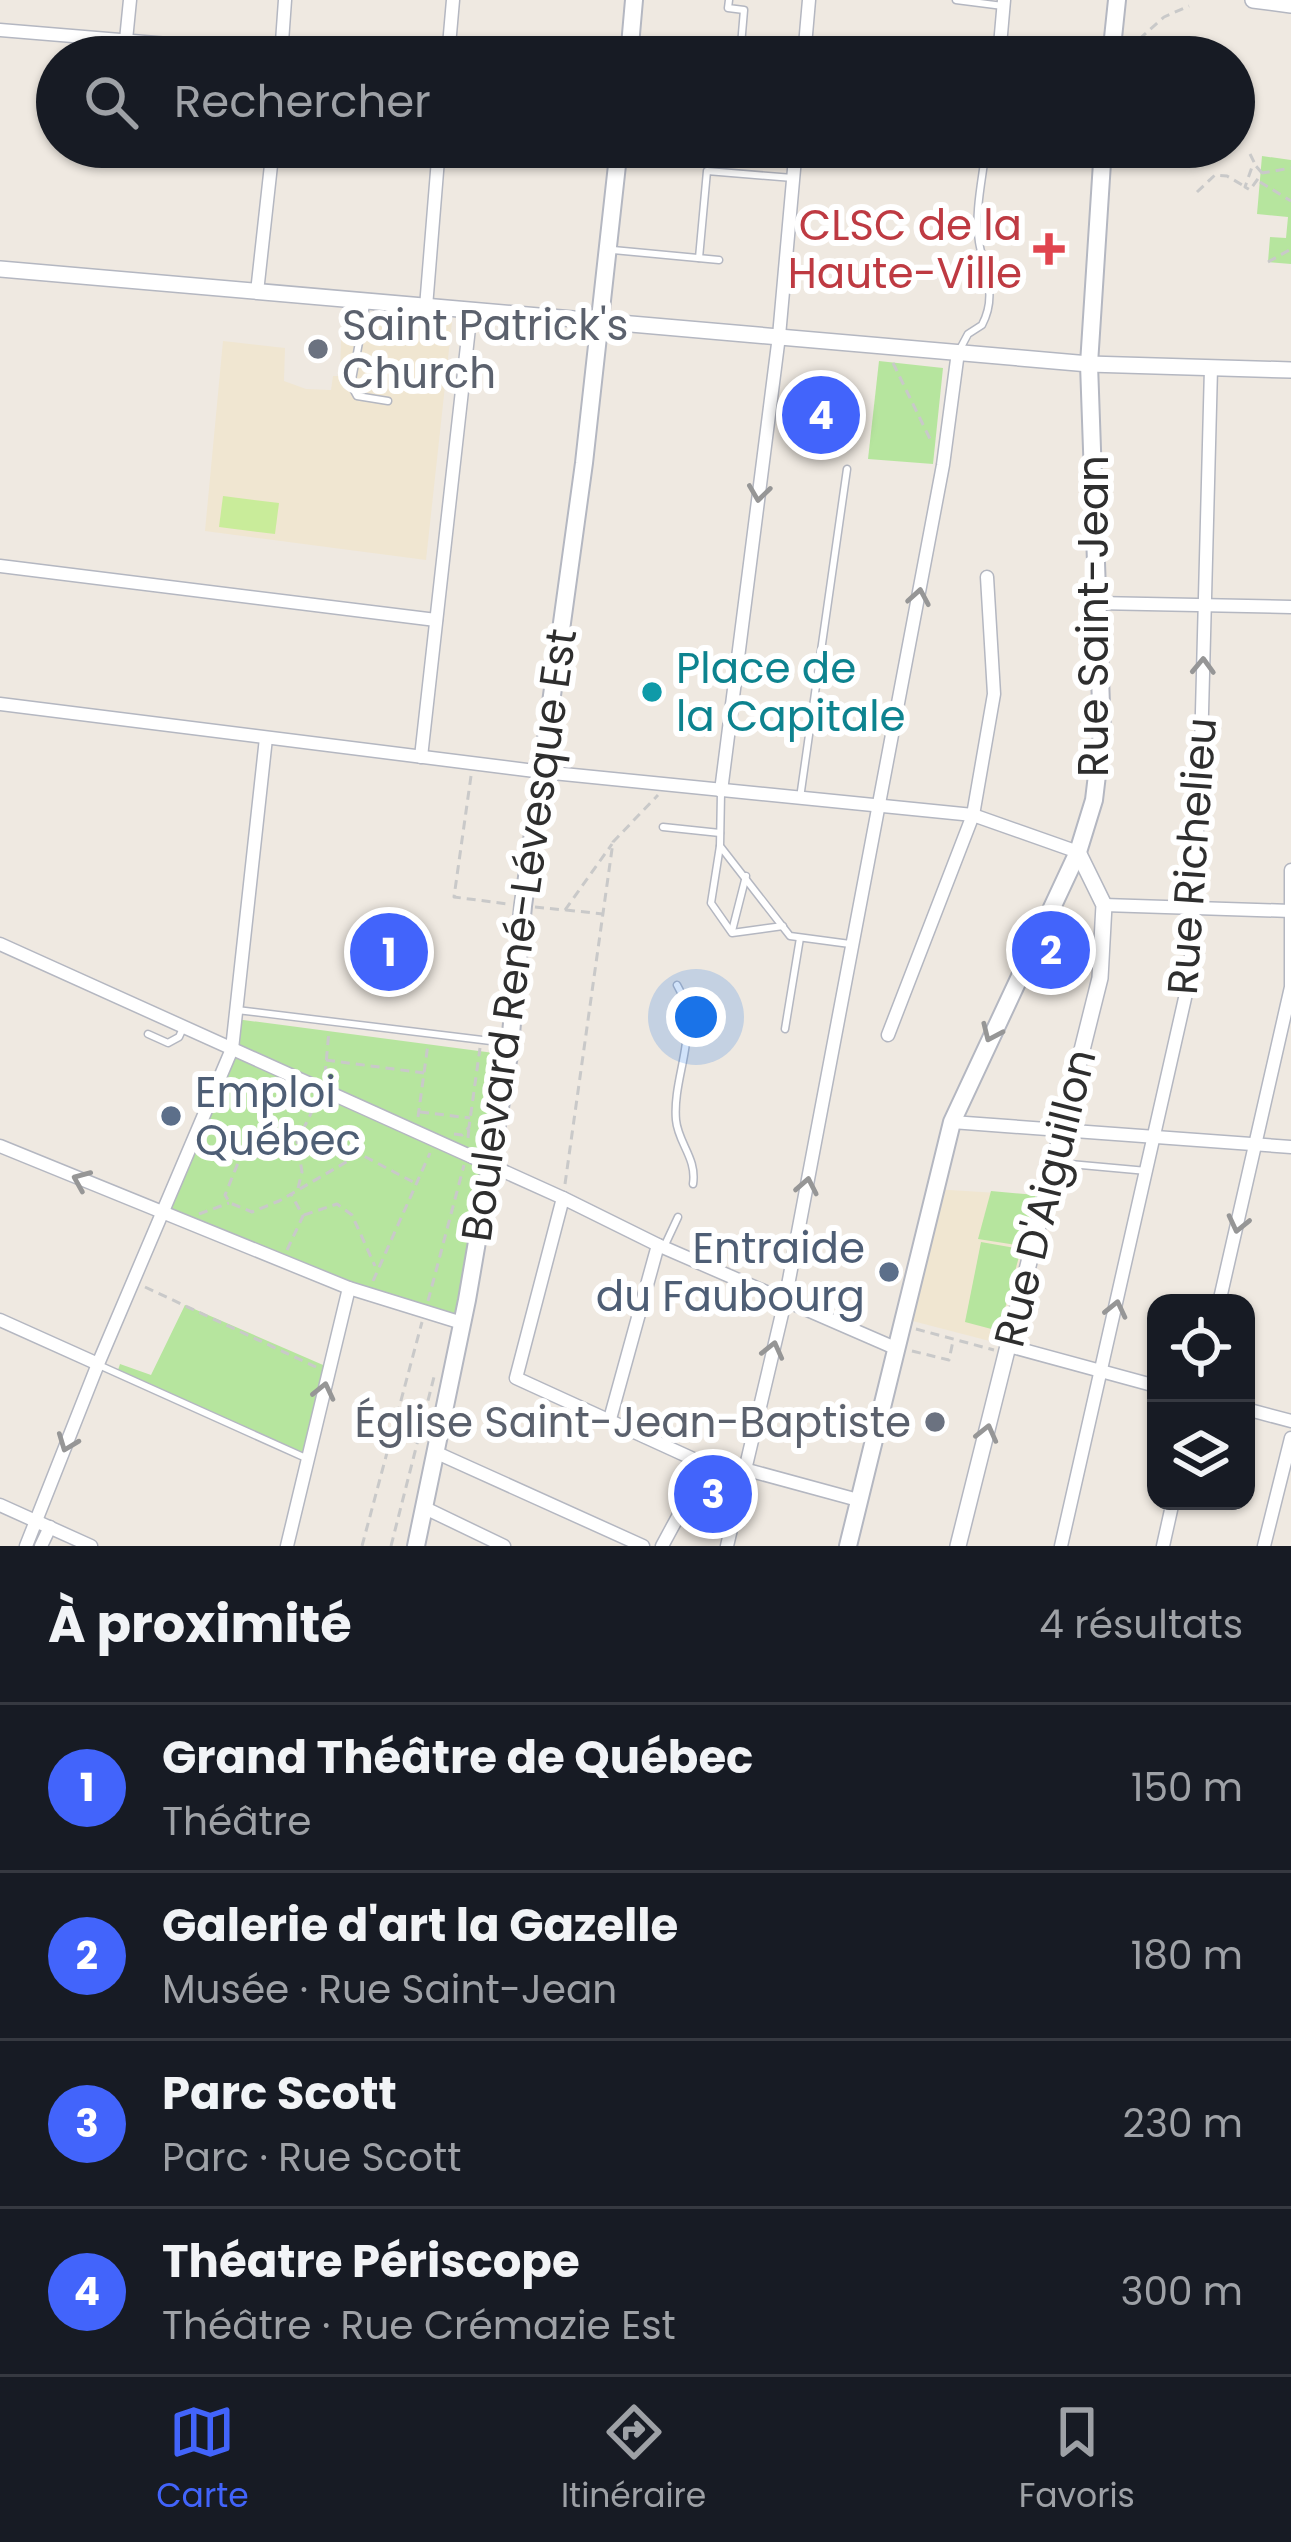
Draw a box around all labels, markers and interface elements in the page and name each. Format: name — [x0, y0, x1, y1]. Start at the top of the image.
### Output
search box — [36, 36, 1255, 168]
icon: search — [78, 69, 144, 135]
text: Rechercher — [174, 70, 431, 133]
place label: CLSC de la Haute-Ville — [788, 196, 1022, 303]
marker: CLSC de la Haute-Ville — [1033, 233, 1065, 265]
place label: Saint Patrick's Church — [342, 296, 628, 403]
marker: Saint Patrick's Church — [305, 336, 331, 362]
pin: 4 — [782, 370, 860, 460]
street label: Rue Saint-Jean — [1064, 455, 1123, 777]
one-way arrow — [747, 484, 773, 503]
one-way arrow — [905, 587, 930, 607]
street label: Boulevard René-Lévesque Est — [447, 625, 591, 1245]
place label: Place de la Capitale — [676, 639, 906, 746]
one-way arrow — [1190, 656, 1216, 675]
marker: Place de la Capitale — [639, 679, 665, 705]
street label: Rue Richelieu — [1153, 716, 1231, 996]
pin: 2 — [1012, 905, 1090, 995]
pin: 1 — [350, 907, 428, 997]
your location — [666, 987, 726, 1047]
one-way arrow — [982, 1021, 1006, 1042]
street label: Rue D'Aiguillon — [980, 1043, 1110, 1353]
place label: Emploi Québec — [195, 1063, 361, 1170]
marker: Emploi Québec — [158, 1103, 184, 1129]
one-way arrow — [71, 1171, 93, 1195]
one-way arrow — [793, 1177, 819, 1197]
one-way arrow — [1227, 1213, 1252, 1233]
place label: Entraide du Faubourg — [596, 1219, 865, 1326]
marker: Entraide du Faubourg — [876, 1259, 902, 1285]
map controls — [1147, 1294, 1255, 1510]
button: locate — [1147, 1294, 1255, 1402]
one-way arrow — [1102, 1300, 1127, 1320]
one-way arrow — [759, 1341, 784, 1361]
one-way arrow — [310, 1382, 335, 1402]
place label: Église Saint-Jean-Baptiste — [354, 1393, 911, 1452]
button: layers — [1147, 1402, 1255, 1510]
marker: Église Saint-Jean-Baptiste — [922, 1409, 948, 1435]
one-way arrow — [973, 1423, 998, 1443]
one-way arrow — [57, 1431, 81, 1452]
pin: 3 — [674, 1449, 752, 1539]
text: À proximité — [48, 1588, 352, 1660]
text: 4 résultats — [1039, 1597, 1243, 1652]
text: Grand Théâtre de Québec — [162, 1726, 753, 1789]
text: 1 — [80, 1760, 94, 1815]
text: 150 m — [1131, 1760, 1243, 1815]
text: Théâtre — [162, 1794, 312, 1849]
text: Galerie d'art la Gazelle — [162, 1894, 678, 1957]
text: 2 — [76, 1928, 98, 1983]
text: 180 m — [1131, 1928, 1243, 1983]
text: Musée · Rue Saint-Jean — [162, 1962, 617, 2017]
text: Parc Scott — [162, 2062, 397, 2125]
text: 3 — [75, 2096, 99, 2151]
text: 230 m — [1123, 2096, 1243, 2151]
text: Parc · Rue Scott — [162, 2130, 461, 2185]
text: Théatre Périscope — [162, 2230, 580, 2293]
text: 4 — [74, 2264, 100, 2319]
text: 300 m — [1120, 2264, 1243, 2319]
text: Théâtre · Rue Crémazie Est — [162, 2298, 676, 2353]
tab: Carte — [156, 2399, 249, 2521]
tab: Itinéraire — [561, 2399, 706, 2521]
tab: Favoris — [1019, 2399, 1135, 2521]

